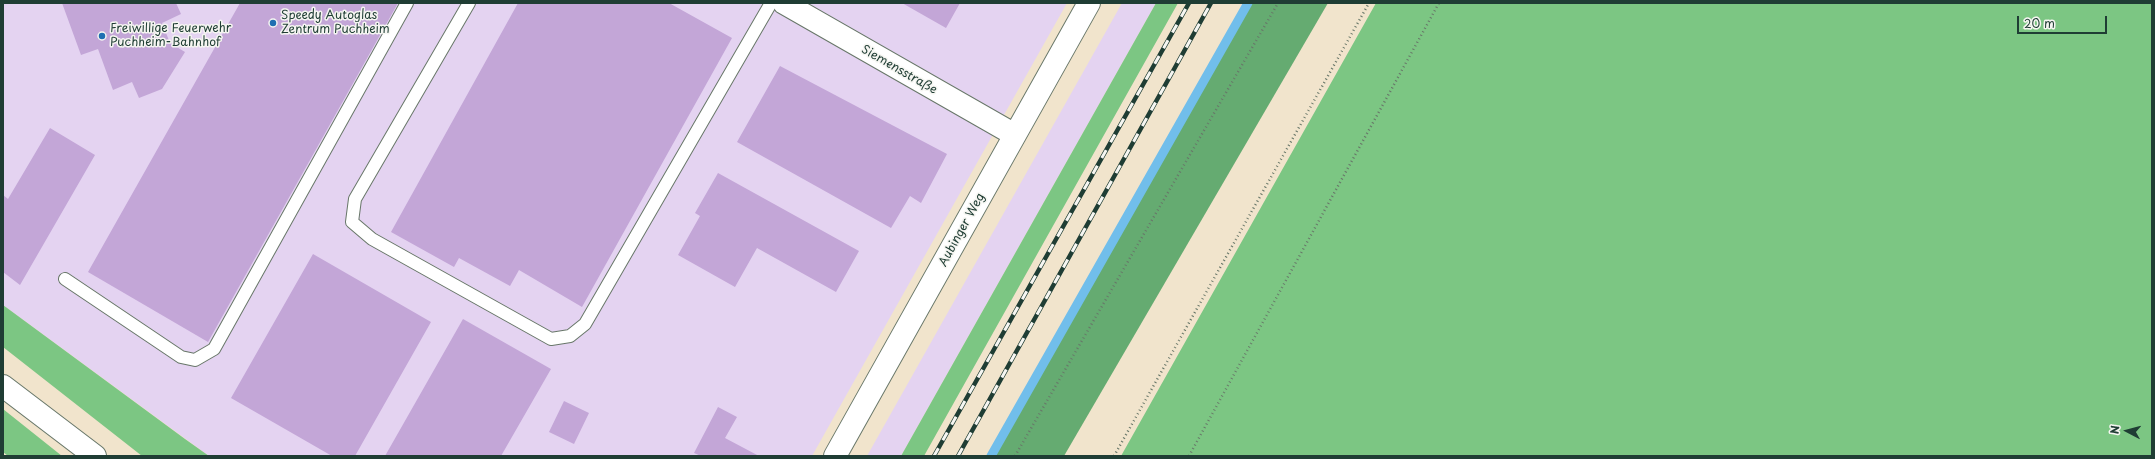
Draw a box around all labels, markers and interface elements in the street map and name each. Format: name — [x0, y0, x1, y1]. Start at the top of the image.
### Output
scale bar — [2019, 8, 2109, 34]
place label: Speedy Autoglas Zentrum Puchheim — [281, 9, 390, 37]
text: 20 m — [2024, 14, 2055, 32]
marker: Speedy Autoglas Zentrum Puchheim — [268, 18, 278, 28]
place label: Freiwillige Feuerwehr Puchheim-Bahnhof — [110, 22, 231, 50]
marker: Freiwillige Feuerwehr Puchheim-Bahnhof — [97, 31, 107, 41]
street label: Siemensstraße — [859, 42, 939, 98]
street label: Aubinger Weg — [936, 191, 988, 269]
north arrow — [2107, 411, 2147, 451]
text: N — [2106, 424, 2123, 435]

